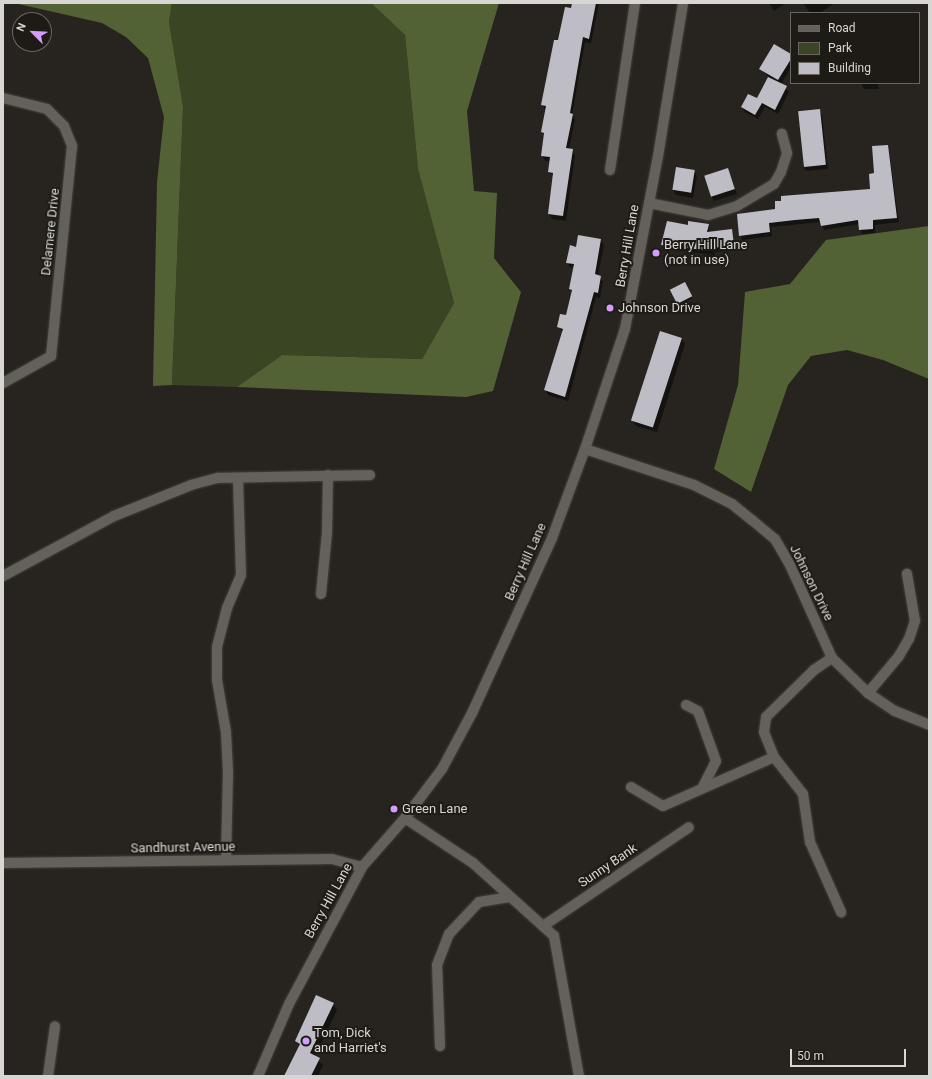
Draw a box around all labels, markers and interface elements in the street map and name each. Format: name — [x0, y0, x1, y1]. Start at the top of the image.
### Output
north arrow — [12, 12, 52, 52]
legend — [790, 12, 920, 84]
text: N — [14, 21, 29, 34]
text: Road — [828, 21, 856, 35]
text: Park — [828, 41, 852, 55]
text: Building — [828, 61, 871, 75]
street label: Delamere Drive — [39, 188, 63, 276]
street label: Berry Hill Lane — [613, 204, 643, 288]
place label: Berry Hill Lane (not in use) — [664, 238, 747, 269]
marker: Berry Hill Lane (not in use) — [651, 248, 661, 258]
place label: Johnson Drive — [618, 300, 701, 316]
marker: Johnson Drive — [605, 303, 615, 313]
street label: Berry Hill Lane — [502, 521, 550, 603]
street label: Johnson Drive — [786, 542, 836, 624]
place label: Green Lane — [402, 801, 467, 817]
marker: Green Lane — [389, 804, 399, 814]
street label: Sandhurst Avenue — [131, 839, 235, 857]
street label: Sunny Bank — [576, 841, 640, 891]
street label: Berry Hill Lane — [302, 861, 356, 941]
place label: Tom, Dick and Harriet's — [314, 1026, 387, 1057]
marker: Tom, Dick and Harriet's — [301, 1036, 311, 1046]
scale bar — [792, 1041, 908, 1067]
text: 50 m — [797, 1049, 824, 1063]

